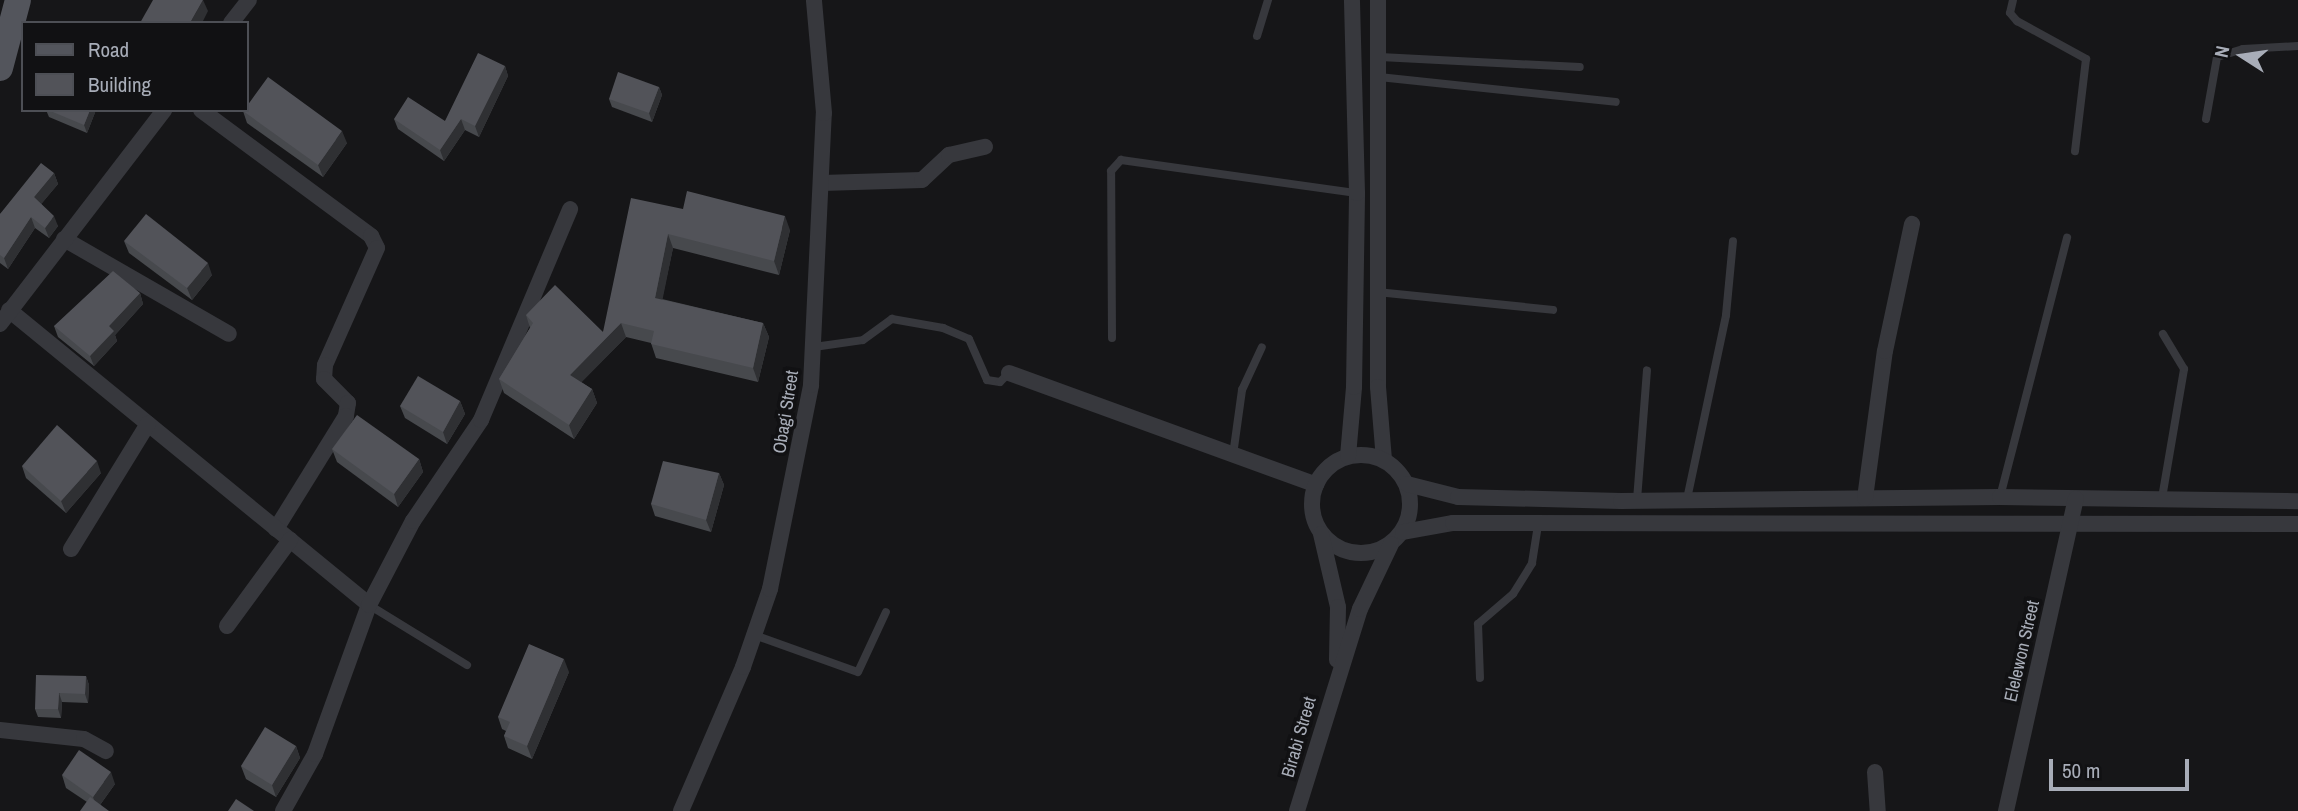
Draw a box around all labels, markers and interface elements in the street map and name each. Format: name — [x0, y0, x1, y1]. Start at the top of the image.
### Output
legend — [21, 21, 248, 112]
north arrow — [2207, 21, 2277, 91]
text: Road — [88, 35, 129, 64]
text: N — [2208, 43, 2235, 60]
text: Building — [88, 70, 151, 99]
street label: Obagi Street — [769, 369, 803, 455]
street label: Elelewon Street — [2000, 598, 2044, 704]
street label: Birabi Street — [1277, 694, 1321, 780]
scale bar — [2053, 744, 2193, 788]
text: 50 m — [2062, 756, 2100, 785]

